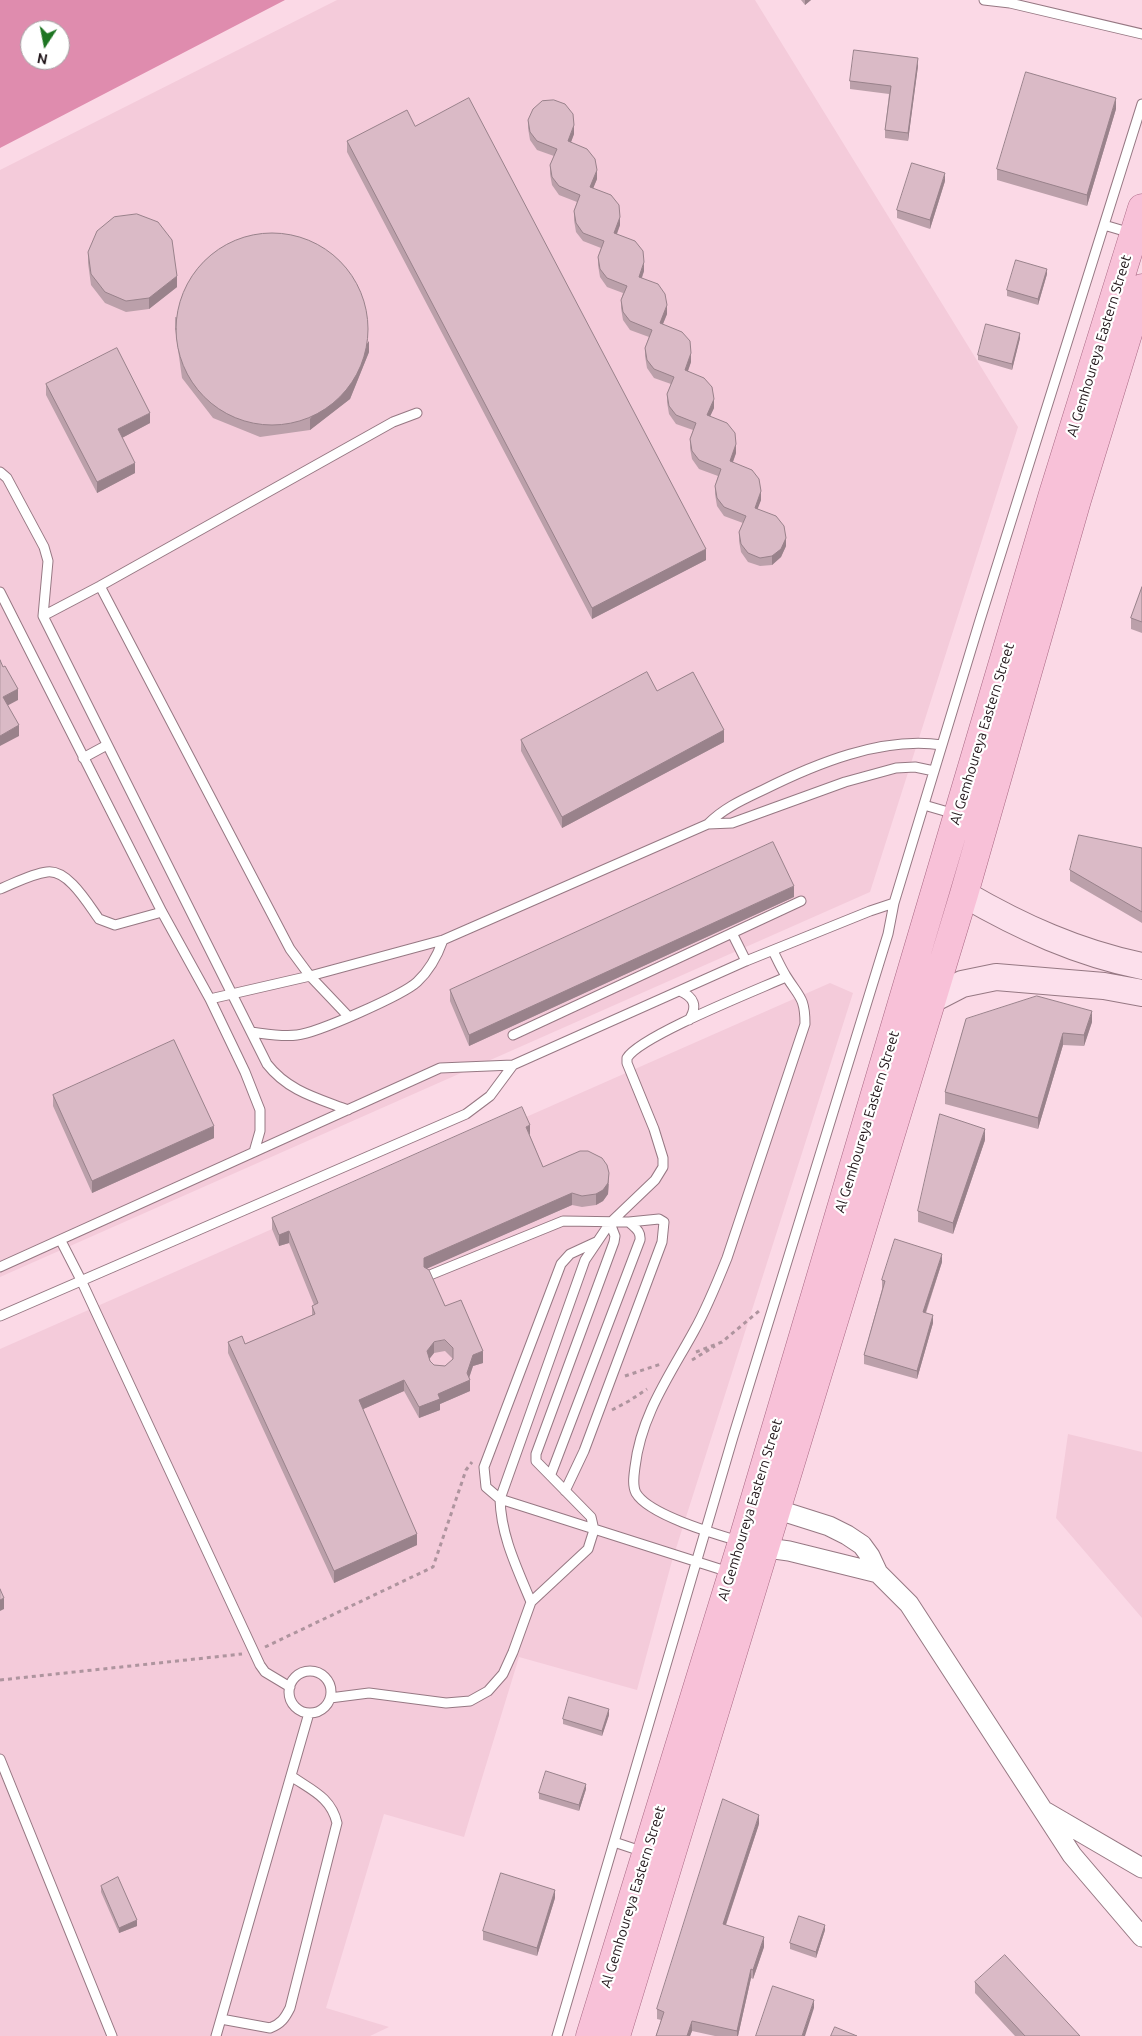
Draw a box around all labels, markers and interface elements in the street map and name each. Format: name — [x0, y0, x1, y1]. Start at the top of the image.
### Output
north arrow — [20, 20, 70, 70]
text: N — [36, 50, 49, 68]
street label: Al Gemhoureya Eastern Street — [1063, 253, 1135, 439]
street label: Al Gemhoureya Eastern Street — [946, 641, 1018, 827]
street label: Al Gemhoureya Eastern Street — [831, 1029, 903, 1215]
street label: Al Gemhoureya Eastern Street — [714, 1417, 786, 1603]
street label: Al Gemhoureya Eastern Street — [597, 1804, 669, 1990]

